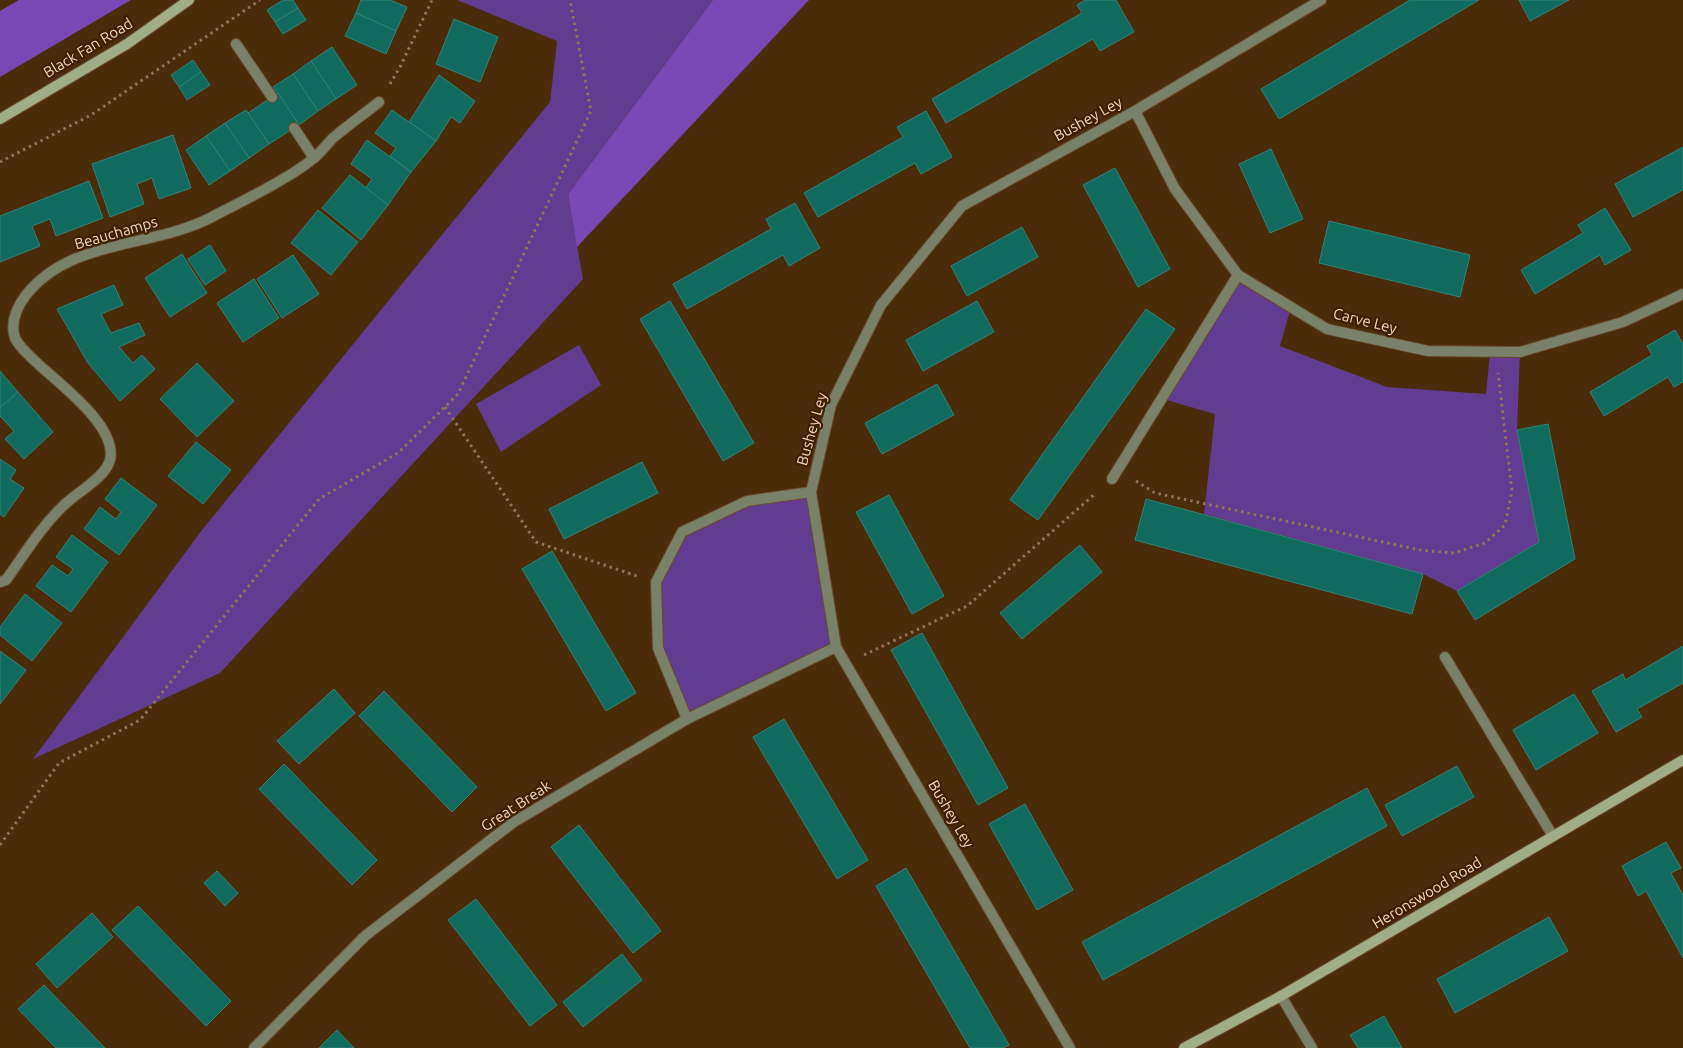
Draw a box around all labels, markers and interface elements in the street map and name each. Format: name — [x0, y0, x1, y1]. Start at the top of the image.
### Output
street label: Black Fan Road — [40, 14, 135, 81]
street label: Bushey Ley — [1051, 93, 1125, 144]
street label: Beauchamps — [72, 213, 159, 252]
street label: Carve Ley — [1331, 304, 1399, 337]
street label: Bushey Ley — [793, 390, 830, 467]
street label: Great Break — [478, 777, 554, 834]
street label: Bushey Ley — [925, 777, 978, 851]
street label: Heronswood Road — [1369, 853, 1484, 932]

